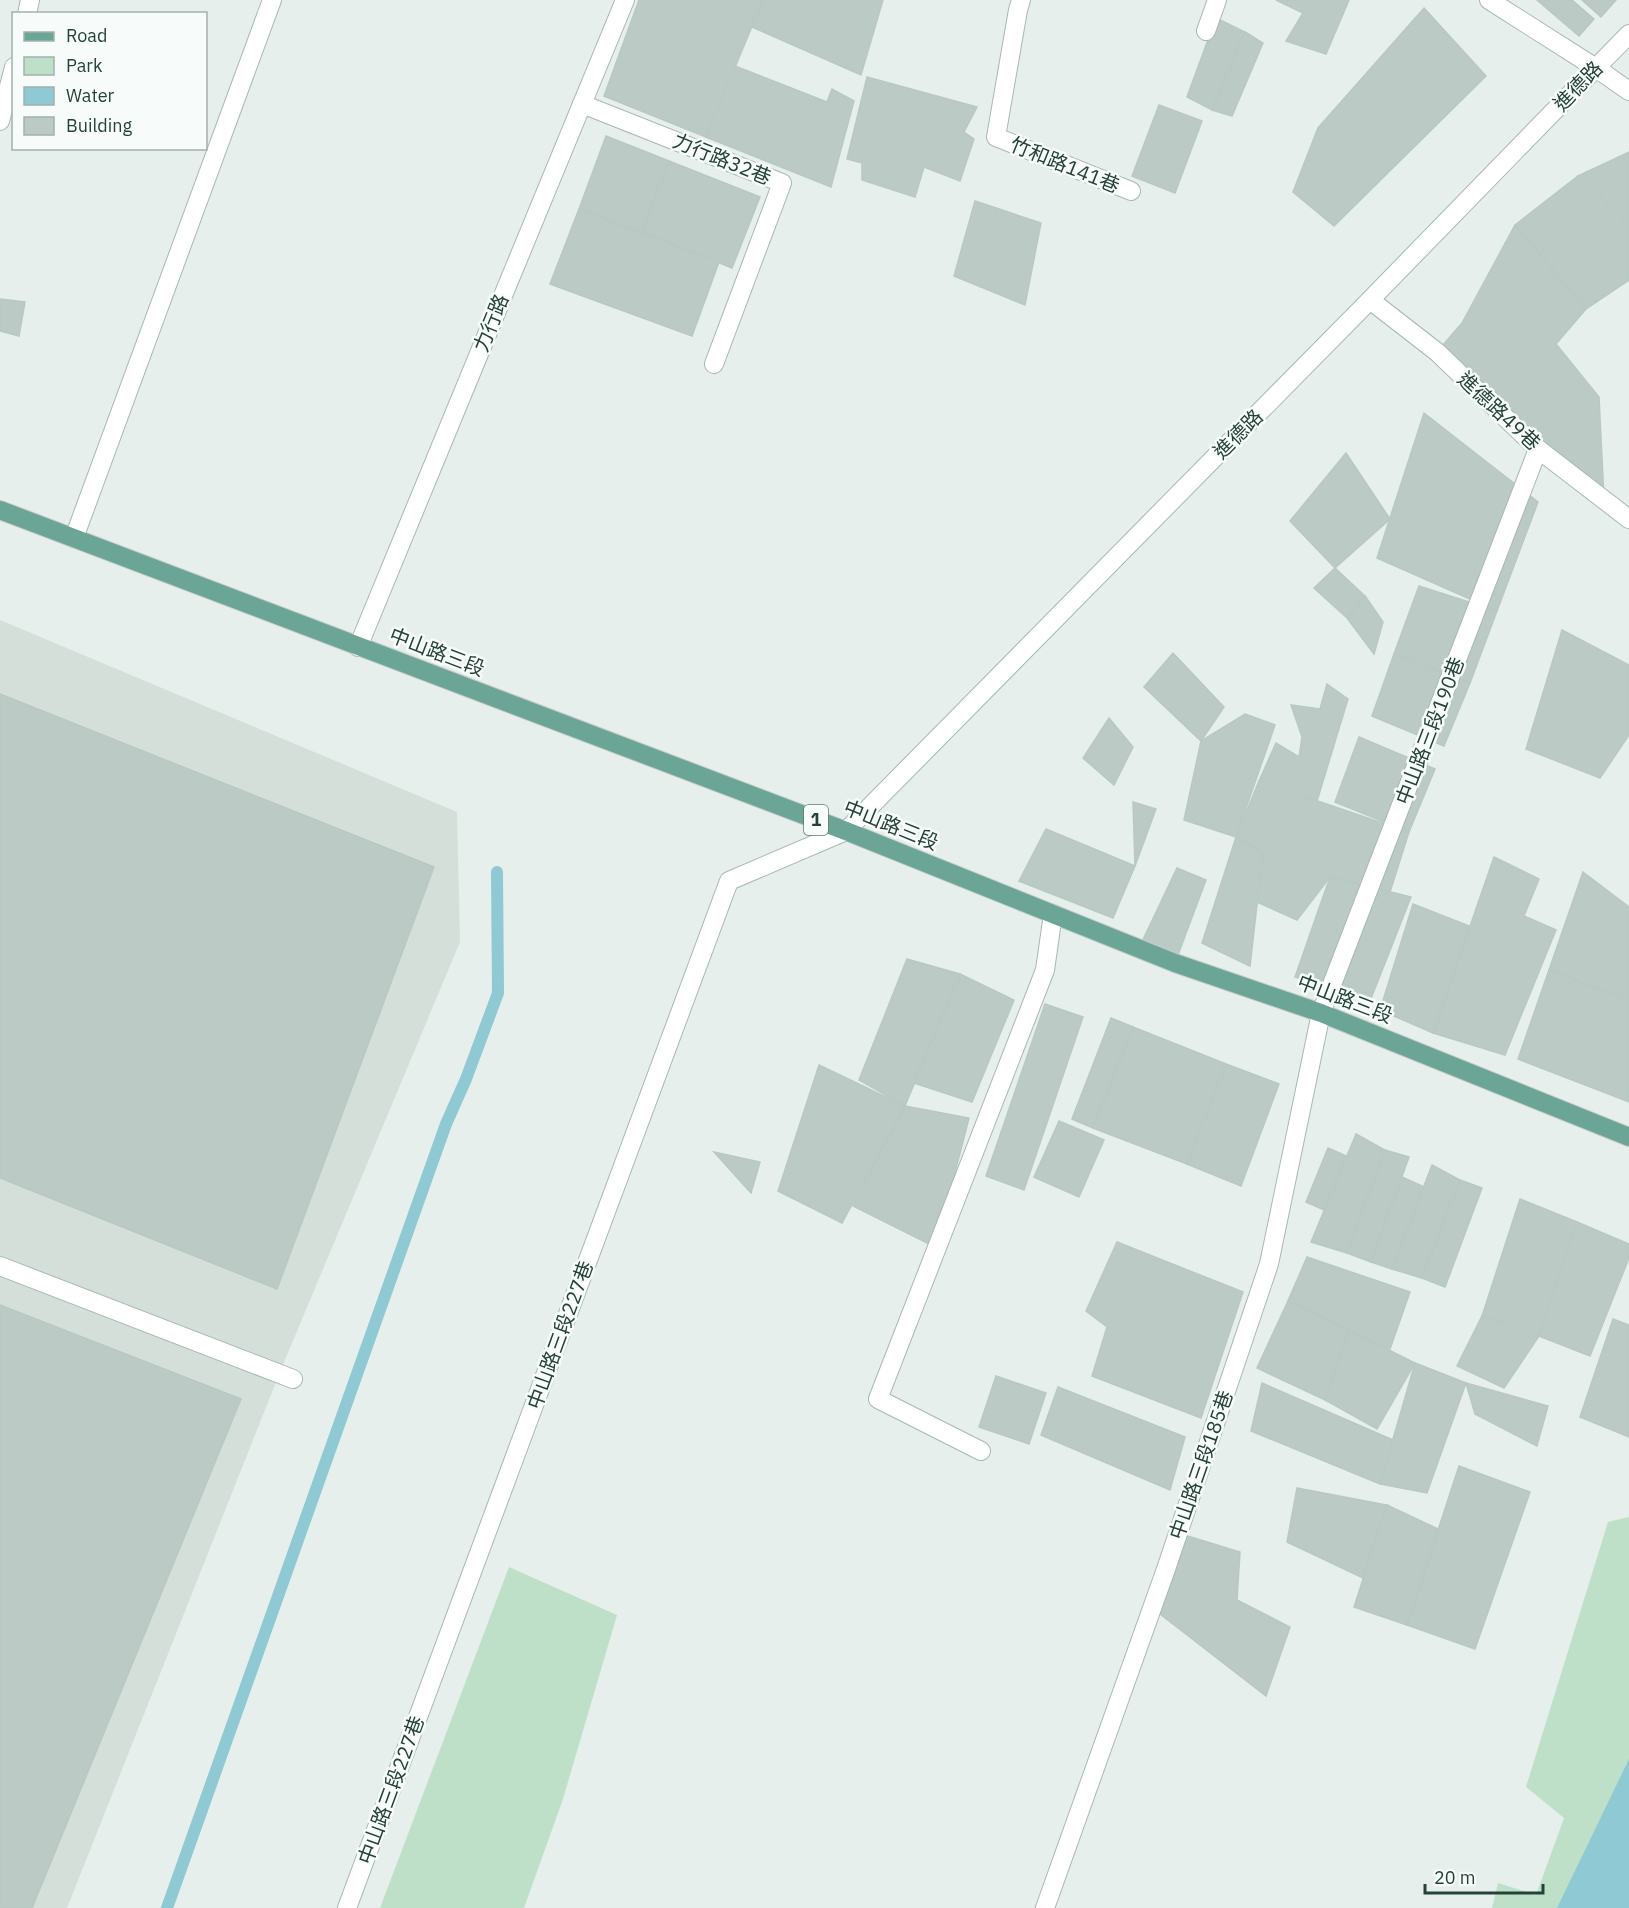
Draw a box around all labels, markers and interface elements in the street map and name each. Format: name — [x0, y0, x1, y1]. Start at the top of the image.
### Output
legend — [12, 12, 207, 150]
text: Road — [66, 24, 107, 47]
text: Park — [66, 54, 103, 77]
street label: 進德路 — [1547, 55, 1608, 117]
text: Water — [66, 84, 115, 107]
text: Building — [66, 114, 133, 137]
street label: 力行路32巷 — [669, 127, 775, 191]
street label: 竹和路141巷 — [1006, 130, 1124, 199]
street label: 力行路 — [467, 290, 514, 356]
street label: 進德路49巷 — [1452, 365, 1547, 456]
street label: 進德路 — [1207, 403, 1268, 464]
street label: 中山路三段 — [386, 621, 489, 682]
street label: 中山路三段190巷 — [1389, 653, 1470, 808]
street label: 中山路三段 — [840, 793, 943, 856]
road number: 1 — [804, 805, 828, 835]
street label: 中山路三段 — [1294, 968, 1397, 1029]
street label: 中山路三段227巷 — [520, 1257, 599, 1413]
street label: 中山路三段185巷 — [1162, 1387, 1239, 1543]
street label: 中山路三段227巷 — [351, 1712, 430, 1868]
scale bar — [1425, 1857, 1544, 1895]
text: 20 m — [1434, 1866, 1476, 1889]

